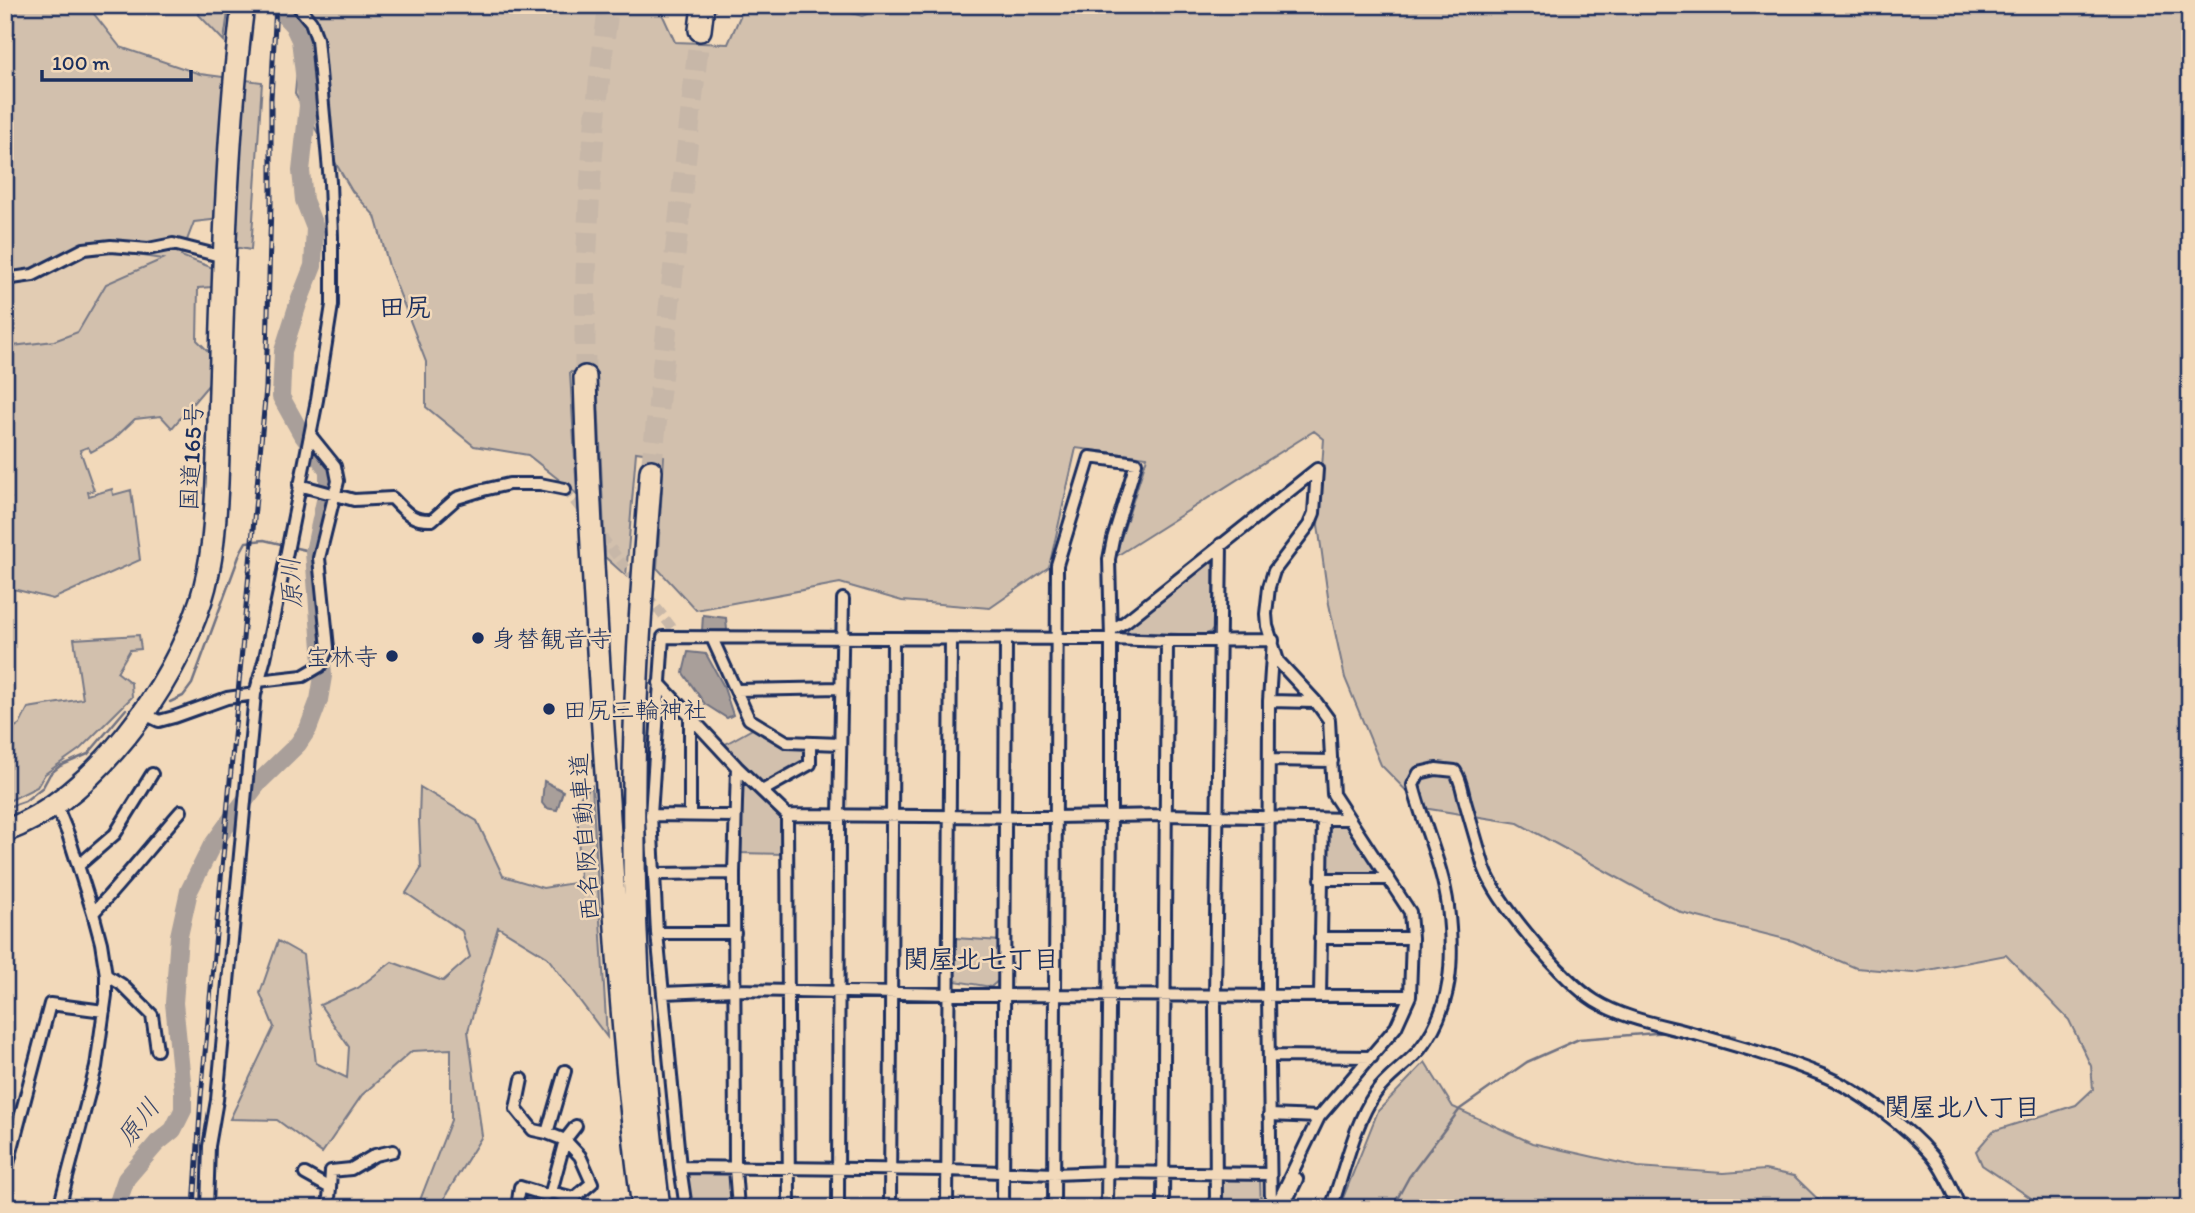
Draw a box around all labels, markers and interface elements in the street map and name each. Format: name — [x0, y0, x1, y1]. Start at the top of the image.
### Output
scale bar — [42, 38, 191, 82]
text: 100 m — [52, 50, 110, 75]
district label: 田尻 — [379, 291, 431, 323]
street label: 国道165号 — [174, 402, 208, 512]
water label: 原川 — [274, 556, 308, 610]
place label: 身替観音寺 — [492, 624, 612, 653]
marker: 身替観音寺 — [470, 630, 486, 646]
place label: 宝林寺 — [306, 642, 378, 671]
marker: 宝林寺 — [384, 648, 400, 664]
place label: 田尻三輪神社 — [563, 695, 707, 724]
marker: 田尻三輪神社 — [541, 701, 557, 717]
street label: 西名阪自動車道 — [564, 752, 604, 922]
district label: 関屋北七丁目 — [903, 943, 1059, 975]
district label: 関屋北八丁目 — [1884, 1091, 2040, 1123]
water label: 原川 — [109, 1092, 167, 1152]

